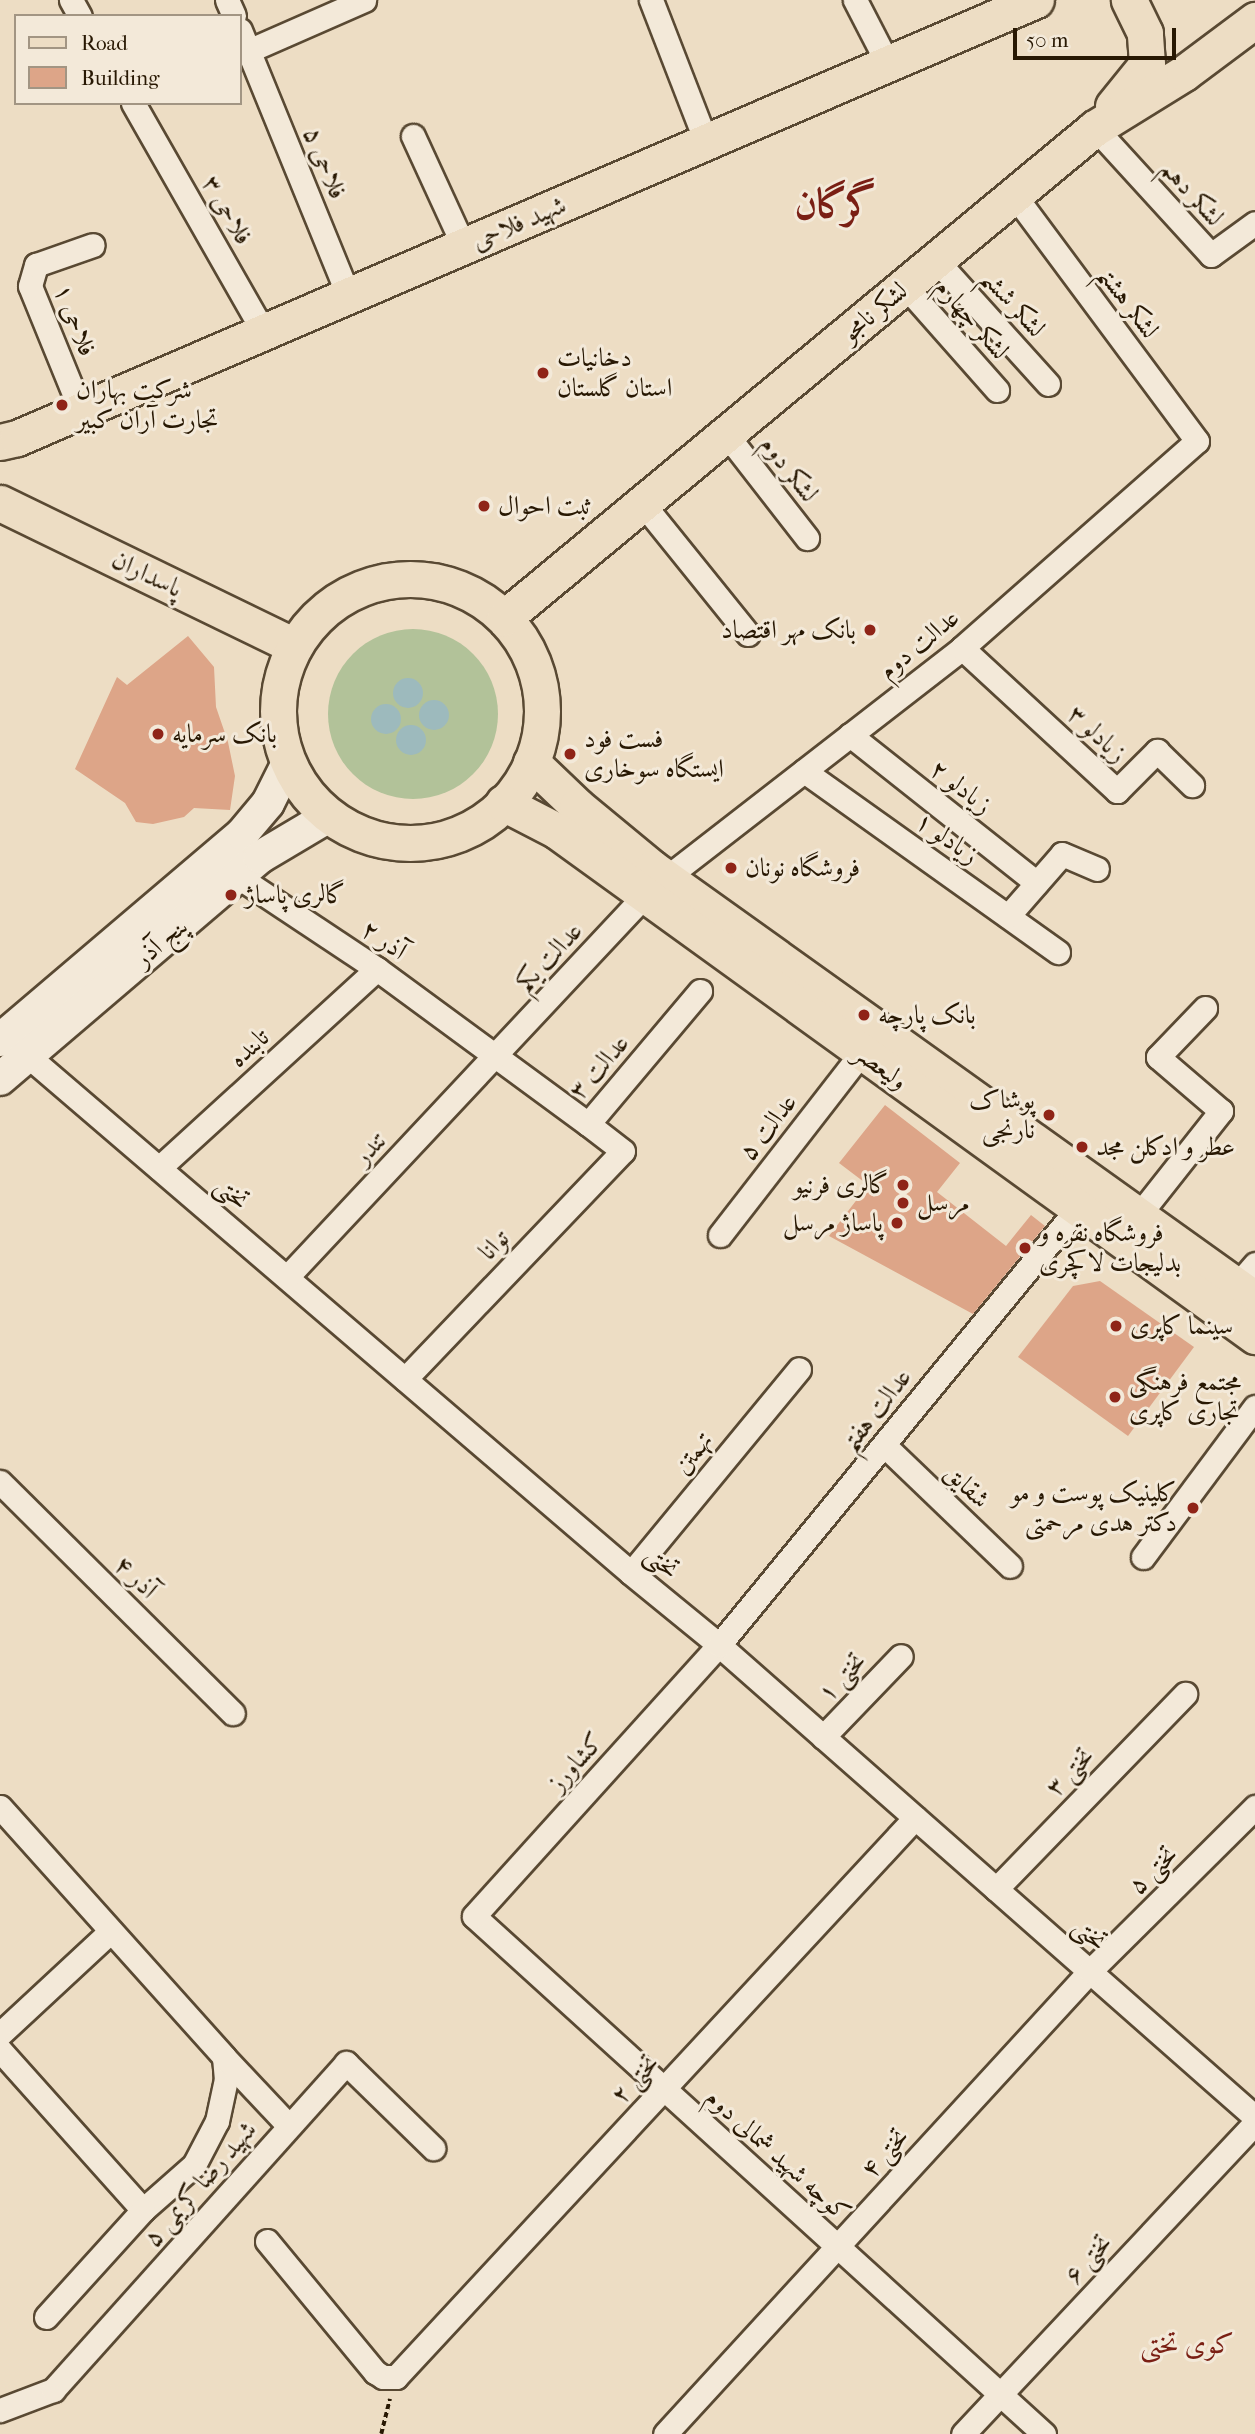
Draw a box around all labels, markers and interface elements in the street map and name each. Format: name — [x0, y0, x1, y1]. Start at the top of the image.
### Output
legend — [14, 14, 242, 105]
scale bar — [1017, 14, 1180, 58]
text: 50 m — [1026, 28, 1069, 52]
text: Road — [81, 31, 128, 55]
text: Building — [81, 66, 159, 90]
street label: ۵ فلاحی — [297, 122, 353, 204]
street label: لشکر دهم — [1154, 153, 1230, 233]
street label: ۳ فلاحی — [195, 170, 259, 250]
district label: گرگان — [794, 180, 876, 228]
street label: شهید فلاحی — [467, 189, 571, 257]
street label: لشکر هشتم — [1091, 259, 1165, 345]
street label: لشکر ششم — [974, 262, 1052, 344]
street label: لشکر چهارم — [928, 272, 1016, 366]
street label: لشکر نامجو — [834, 275, 914, 349]
street label: ۱ فلاحی — [47, 279, 103, 361]
place label: دخانیات استان گلستان — [557, 342, 672, 404]
marker: دخانیات استان گلستان — [535, 365, 551, 381]
place label: شرکت بهاران تجارت آران کبیر — [76, 374, 219, 436]
marker: شرکت بهاران تجارت آران کبیر — [54, 397, 70, 413]
street label: لشکر دوم — [753, 429, 825, 509]
place label: ثبت احوال — [498, 490, 592, 522]
marker: ثبت احوال — [476, 498, 492, 514]
street label: پاسداران — [107, 544, 187, 604]
street label: عدالت دوم — [872, 602, 966, 686]
place label: بانک مهر اقتصاد — [721, 614, 856, 646]
marker: بانک مهر اقتصاد — [862, 622, 878, 638]
street label: زیادلو ۳ — [1061, 699, 1133, 769]
place label: بانک سرمایه — [172, 718, 277, 750]
place label: فست فود ایستگاه سوخاری — [584, 723, 724, 784]
marker: بانک سرمایه — [150, 726, 166, 742]
marker: فست فود ایستگاه سوخاری — [562, 746, 578, 762]
street label: زیادلو ۲ — [924, 753, 998, 821]
street label: زیادلو ۱ — [909, 805, 985, 871]
place label: فروشگاه نونان — [745, 852, 860, 884]
marker: فروشگاه نونان — [723, 860, 739, 876]
place label: گالری پاساژ — [245, 879, 346, 911]
marker: گالری پاساژ — [223, 887, 239, 903]
street label: پنج آذر — [127, 910, 195, 974]
street label: ۲ آذر — [355, 913, 413, 967]
street label: عدالت یکم — [509, 916, 589, 998]
place label: بانک پارچه — [878, 999, 976, 1031]
marker: بانک پارچه — [856, 1007, 872, 1023]
street label: تابنده — [222, 1022, 276, 1074]
street label: عدالت ۳ — [562, 1028, 636, 1106]
street label: ولیعصر — [848, 1037, 914, 1097]
place label: پوشاک نارنجی — [969, 1084, 1035, 1146]
street label: عدالت ۵ — [732, 1087, 804, 1167]
marker: پوشاک نارنجی — [1041, 1107, 1057, 1123]
street label: تندر — [347, 1124, 393, 1172]
place label: عطر و ادکلن مجد — [1096, 1131, 1235, 1163]
marker: عطر و ادکلن مجد — [1074, 1139, 1090, 1155]
place label: گالری فرنیو — [793, 1169, 889, 1201]
street label: تختی — [208, 1170, 256, 1216]
marker: گالری فرنیو — [895, 1177, 911, 1193]
place label: مرسل — [917, 1187, 970, 1219]
marker: مرسل — [895, 1195, 911, 1211]
place label: پاساژ مرسل — [783, 1207, 883, 1239]
marker: پاساژ مرسل — [889, 1215, 905, 1231]
place label: فروشگاه نقره و بدلیجات لاکچری — [1039, 1217, 1181, 1278]
street label: توانا — [472, 1223, 516, 1267]
marker: فروشگاه نقره و بدلیجات لاکچری — [1017, 1240, 1033, 1256]
place label: سینما کاپری — [1130, 1310, 1233, 1342]
marker: سینما کاپری — [1108, 1318, 1124, 1334]
street label: عدالت هفتم — [834, 1362, 918, 1458]
place label: مجتمع فرهنگی تجاری کاپری — [1129, 1366, 1241, 1428]
marker: مجتمع فرهنگی تجاری کاپری — [1107, 1389, 1123, 1405]
street label: تهمتن — [667, 1425, 719, 1481]
street label: شقایق — [938, 1457, 996, 1515]
place label: کلینیک پوست و مو دکتر هدی مرحمتی — [1010, 1477, 1177, 1538]
marker: کلینیک پوست و مو دکتر هدی مرحمتی — [1183, 1498, 1203, 1518]
street label: تختی — [638, 1539, 686, 1585]
street label: آذر ۴ — [108, 1549, 164, 1605]
street label: ۱ تختی — [811, 1646, 873, 1708]
street label: کشاورز — [541, 1726, 611, 1798]
street label: تختی ۳ — [1039, 1741, 1101, 1803]
street label: ۵ تختی — [1122, 1839, 1184, 1901]
street label: تختی — [1066, 1911, 1114, 1957]
street label: تختی ۲ — [604, 2048, 666, 2110]
street label: کوچه شهید شمالی دوم — [699, 2082, 857, 2228]
street label: شهید رضا کریمی ۵ — [137, 2115, 263, 2253]
street label: تختی ۴ — [855, 2122, 915, 2184]
street label: تختی ۶ — [1057, 2228, 1119, 2290]
district label: کوی تختی — [1140, 2327, 1234, 2361]

